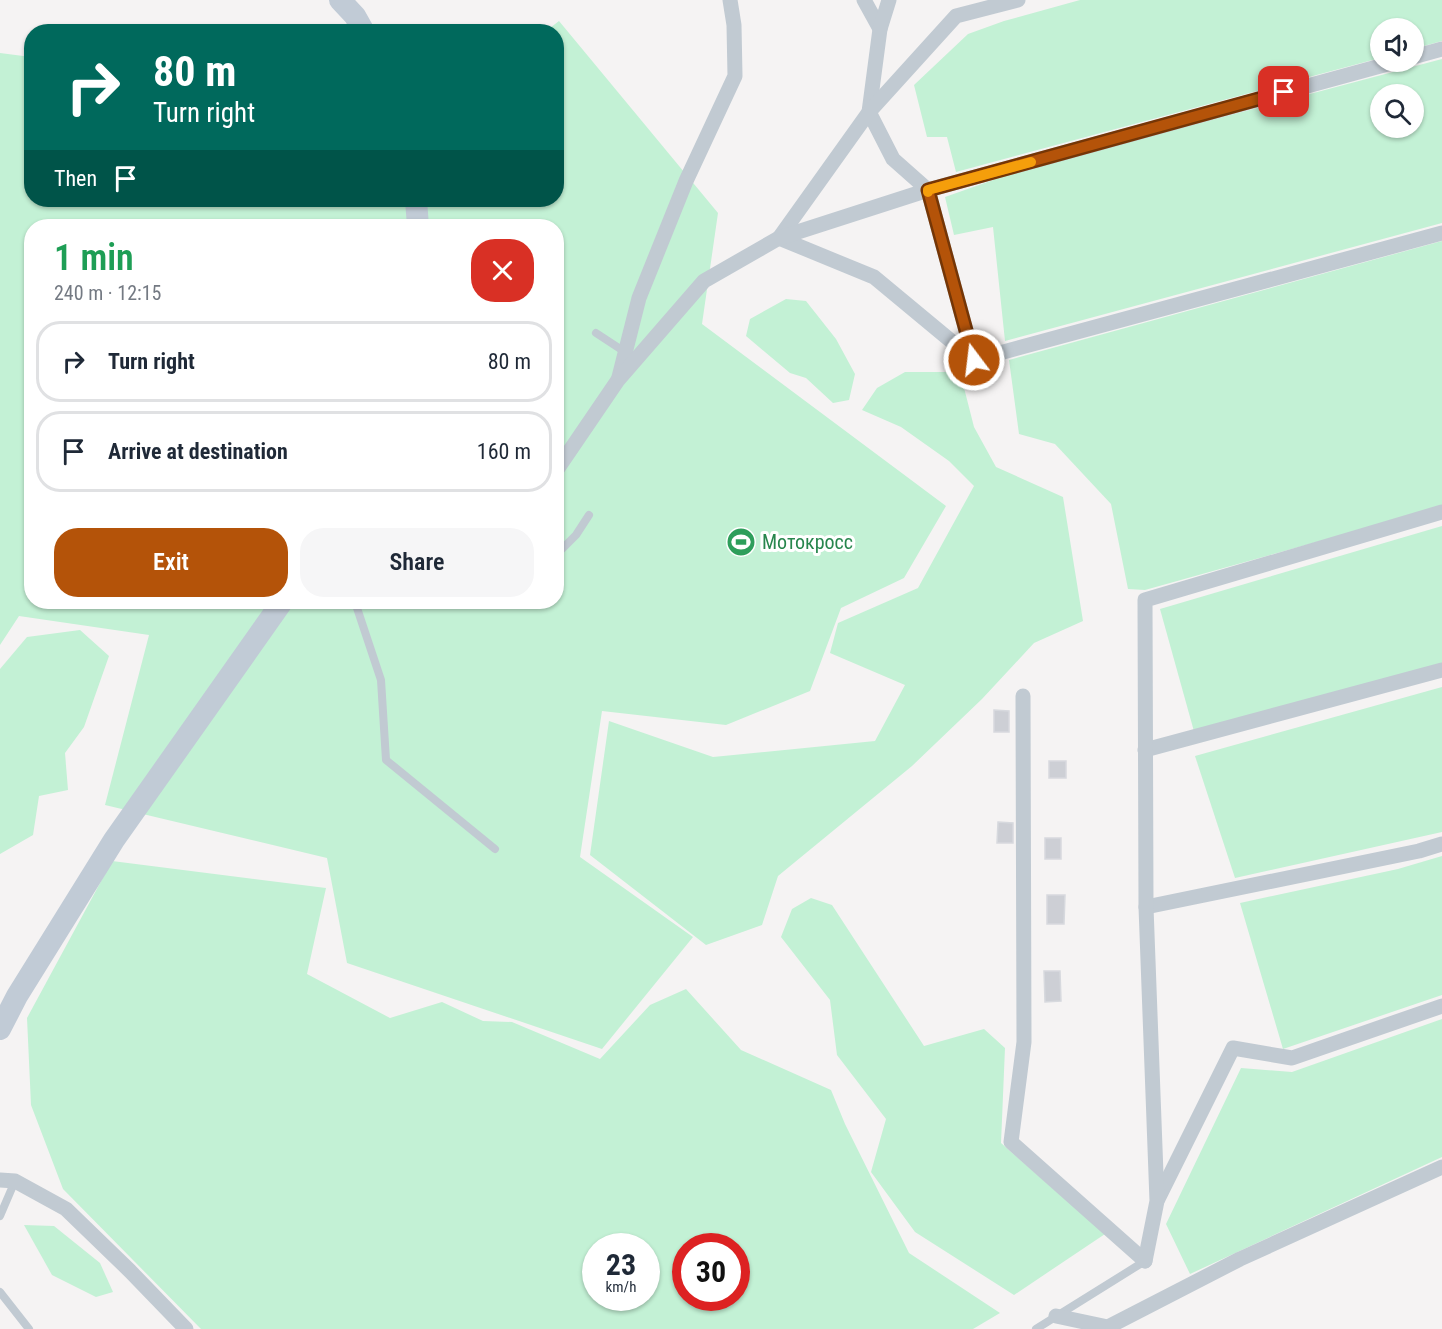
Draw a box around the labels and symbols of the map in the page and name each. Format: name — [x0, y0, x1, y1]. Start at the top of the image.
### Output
pin — [1258, 66, 1309, 117]
position arrow — [942, 328, 1006, 392]
sports icon: Мотокросс — [725, 526, 757, 558]
place label: Мотокросс — [762, 530, 853, 554]
speed limit sign: 30 — [672, 1233, 750, 1311]

